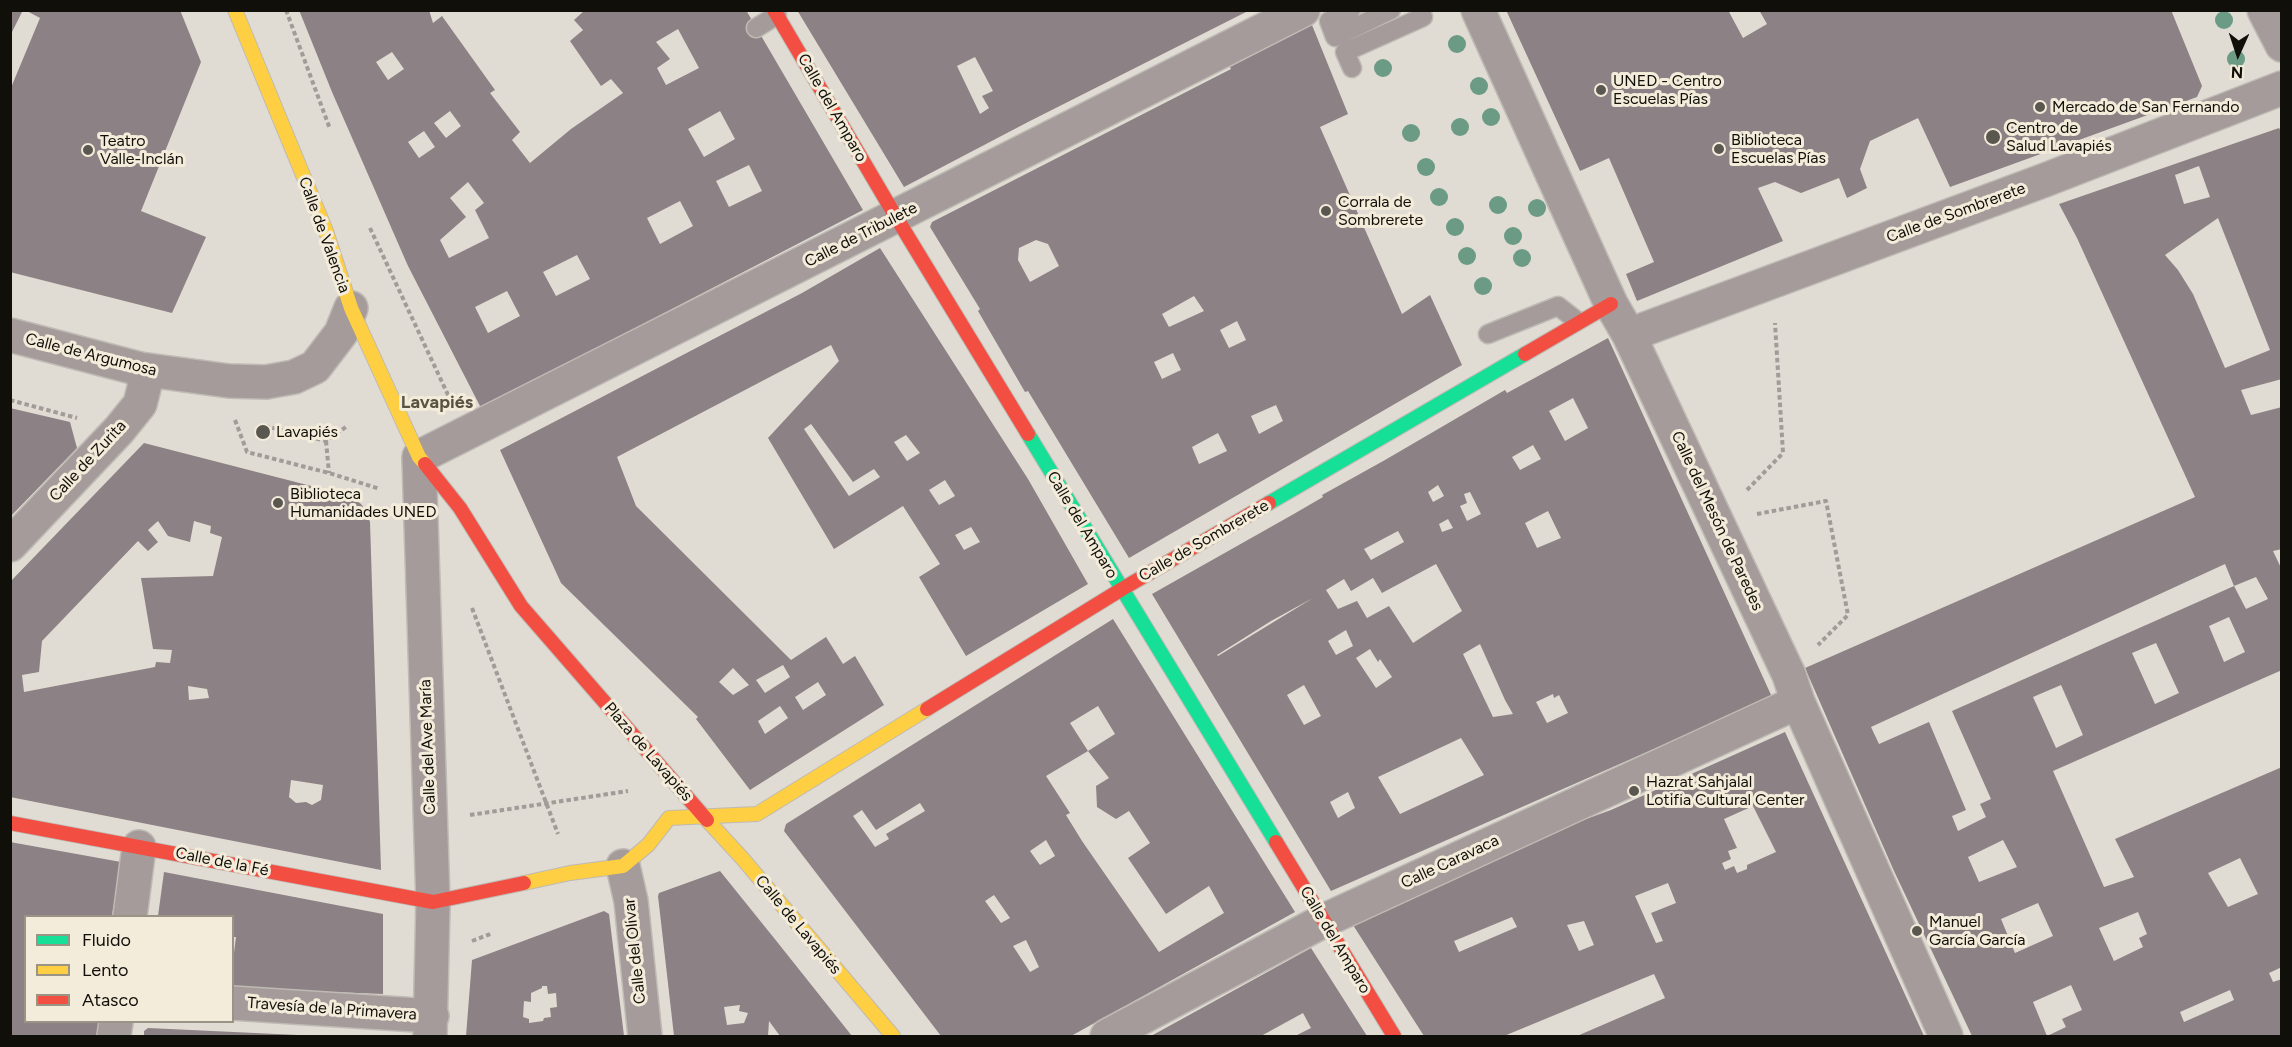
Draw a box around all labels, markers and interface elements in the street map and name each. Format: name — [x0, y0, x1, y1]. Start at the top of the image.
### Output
north arrow — [2208, 24, 2268, 84]
street label: Calle del Amparo — [793, 50, 871, 166]
text: N — [2230, 63, 2244, 82]
place label: UNED - Centro Escuelas Pías — [1613, 71, 1722, 109]
marker: UNED - Centro Escuelas Pías — [1594, 83, 1608, 97]
place label: Mercado de San Fernando — [2052, 97, 2239, 117]
marker: Mercado de San Fernando — [2033, 100, 2047, 114]
place label: Centro de Salud Lavapiés — [2006, 118, 2112, 156]
marker: Centro de Salud Lavapiés — [1984, 128, 2002, 146]
place label: Biblioteca Escuelas Pías — [1731, 130, 1826, 168]
place label: Teatro Valle-Inclán — [100, 131, 184, 169]
marker: Biblioteca Escuelas Pías — [1712, 142, 1726, 156]
marker: Teatro Valle-Inclán — [81, 143, 95, 157]
street label: Calle de Valencia — [294, 174, 354, 296]
street label: Calle de Sombrerete — [1884, 179, 2028, 247]
place label: Corrala de Sombrerete — [1338, 192, 1423, 230]
street label: Calle de Tribulete — [801, 198, 921, 272]
marker: Corrala de Sombrerete — [1319, 204, 1333, 218]
street label: Calle de Argumosa — [23, 329, 159, 381]
district label: Lavapiés — [401, 392, 473, 414]
street label: Calle de Zurita — [46, 416, 130, 506]
place label: Lavapiés — [276, 422, 338, 442]
marker: Lavapiés — [254, 423, 272, 441]
street label: Calle del Mesón de Paredes — [1667, 428, 1767, 614]
street label: Calle del Amparo — [1042, 468, 1122, 582]
place label: Biblioteca Humanidades UNED — [290, 484, 437, 522]
marker: Biblioteca Humanidades UNED — [271, 496, 285, 510]
street label: Calle de Sombrerete — [1136, 496, 1272, 586]
street label: Calle del Ave María — [416, 679, 440, 815]
street label: Plaza de Lavapiés — [600, 699, 696, 805]
place label: Hazrat Sahjalal Lotifia Cultural Center — [1646, 772, 1804, 810]
marker: Hazrat Sahjalal Lotifia Cultural Center — [1627, 784, 1641, 798]
street label: Calle Caravaca — [1398, 831, 1502, 893]
street label: Calle de la Fé — [174, 844, 270, 880]
street label: Calle de Lavapiés — [751, 872, 845, 978]
street label: Calle del Amparo — [1295, 883, 1375, 997]
street label: Calle del Olivar — [620, 897, 650, 1005]
place label: Manuel García García — [1929, 912, 2025, 950]
legend — [24, 915, 234, 1023]
marker: Manuel García García — [1910, 924, 1924, 938]
text: Fluido — [82, 929, 131, 951]
text: Lento — [82, 959, 128, 981]
text: Atasco — [82, 989, 139, 1011]
street label: Travesía de la Primavera — [247, 994, 417, 1024]

